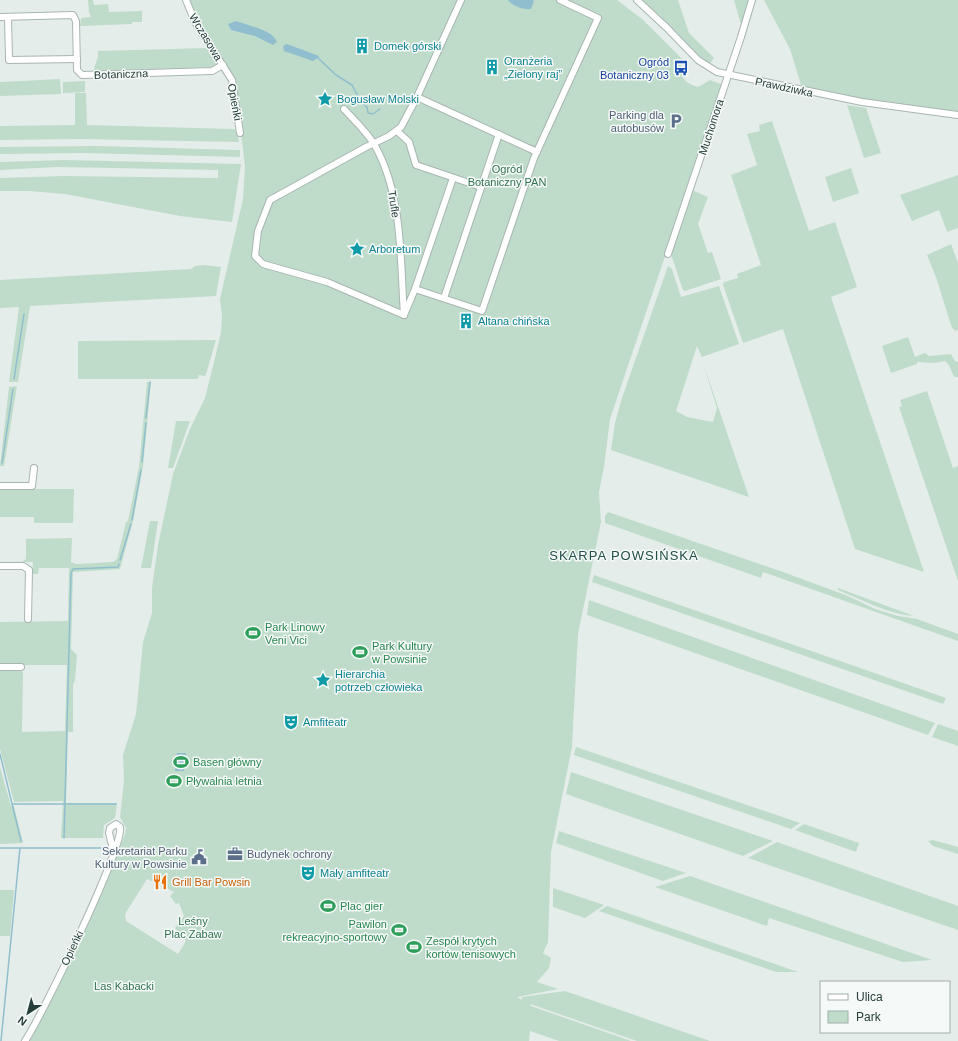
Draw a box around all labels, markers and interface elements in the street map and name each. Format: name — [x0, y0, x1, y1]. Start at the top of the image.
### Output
street label: Wczasowa — [187, 11, 225, 64]
building icon: Domek górski — [353, 37, 371, 55]
place label: Domek górski — [374, 40, 441, 52]
place label: Oranżeria „Zielony raj” — [504, 55, 562, 80]
place label: Ogród Botaniczny 03 — [600, 56, 669, 81]
building icon: Oranżeria „Zielony raj” — [483, 58, 501, 76]
bus stop icon: Ogród Botaniczny 03 — [672, 59, 690, 77]
street label: Botaniczna — [94, 67, 149, 81]
street label: Prawdziwka — [754, 75, 815, 99]
street label: Opieńki — [226, 83, 244, 121]
place icon: Bogusław Molski — [316, 90, 334, 108]
place label: Bogusław Molski — [337, 93, 419, 105]
street label: Muchomora — [696, 97, 726, 156]
place label: Parking dla autobusów — [609, 109, 665, 134]
parking icon: Parking dla autobusów — [667, 112, 685, 130]
park label: Ogród Botaniczny PAN — [468, 163, 546, 188]
street label: Trufle — [386, 189, 402, 219]
place icon: Arboretum — [348, 240, 366, 258]
place label: Arboretum — [369, 243, 420, 255]
building icon: Altana chińska — [457, 312, 475, 330]
place label: Altana chińska — [478, 315, 550, 327]
district label: SKARPA POWSIŃSKA — [549, 548, 699, 563]
place label: Park Linowy Veni Vici — [265, 621, 325, 646]
sports icon: Park Linowy Veni Vici — [244, 624, 262, 642]
place label: Park Kultury w Powsinie — [371, 640, 432, 665]
sports icon: Park Kultury w Powsinie — [351, 643, 369, 661]
place label: Hierarchia potrzeb człowieka — [335, 668, 423, 693]
place icon: Hierarchia potrzeb człowieka — [314, 671, 332, 689]
theatre icon: Amfiteatr — [282, 713, 300, 731]
place label: Amfiteatr — [303, 716, 347, 728]
sports icon: Basen główny — [172, 753, 190, 771]
place label: Basen główny — [193, 756, 262, 768]
sports icon: Pływalnia letnia — [165, 772, 183, 790]
place label: Pływalnia letnia — [186, 775, 263, 787]
place label: Sekretariat Parku Kultury w Powsinie — [95, 845, 187, 870]
office icon: Budynek ochrony — [226, 845, 244, 863]
public building icon: Sekretariat Parku Kultury w Powsinie — [190, 848, 208, 866]
place label: Budynek ochrony — [247, 848, 332, 860]
theatre icon: Mały amfiteatr — [299, 864, 317, 882]
place label: Mały amfiteatr — [320, 867, 389, 879]
restaurant icon: Grill Bar Powsin — [151, 873, 169, 891]
place label: Grill Bar Powsin — [172, 876, 250, 888]
sports icon: Plac gier — [319, 897, 337, 915]
place label: Plac gier — [340, 900, 383, 912]
park label: Leśny Plac Zabaw — [164, 915, 222, 940]
place label: Pawilon rekreacyjno-sportowy — [282, 918, 387, 943]
sports icon: Pawilon rekreacyjno-sportowy — [390, 921, 408, 939]
street label: Opieńki — [58, 929, 86, 967]
place label: Zespół krytych kortów tenisowych — [426, 935, 516, 960]
sports icon: Zespół krytych kortów tenisowych — [405, 938, 423, 956]
park label: Las Kabacki — [94, 980, 154, 992]
legend — [820, 981, 950, 1033]
text: Ulica — [856, 990, 883, 1004]
north arrow — [8, 993, 48, 1033]
text: Park — [856, 1010, 882, 1024]
text: N — [15, 1014, 29, 1028]

